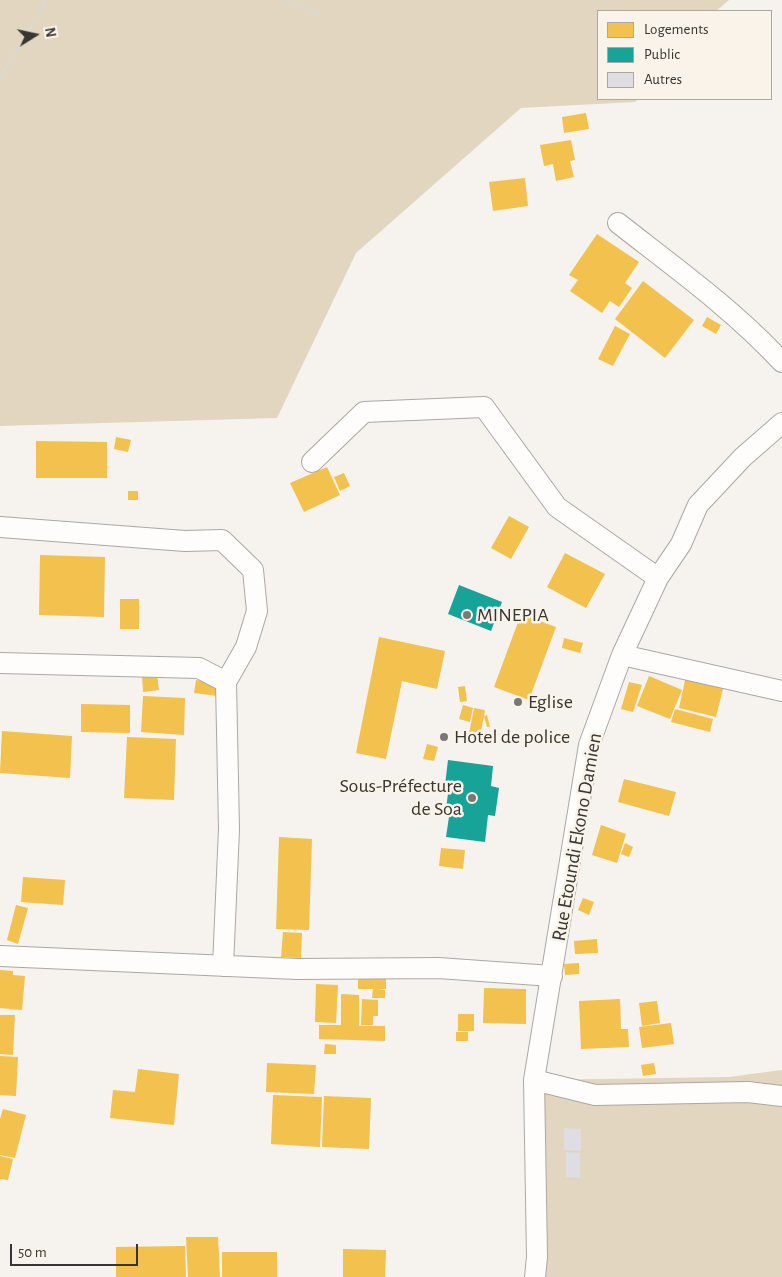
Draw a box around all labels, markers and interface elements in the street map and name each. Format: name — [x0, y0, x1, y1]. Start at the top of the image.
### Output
north arrow — [10, 10, 60, 60]
legend — [597, 10, 772, 100]
text: Logements — [644, 22, 709, 37]
text: N — [42, 26, 58, 38]
text: Public — [644, 47, 680, 62]
text: Autres — [644, 72, 682, 87]
place label: MINEPIA — [477, 603, 549, 627]
marker: MINEPIA — [461, 609, 473, 621]
place label: Eglise — [528, 690, 573, 714]
marker: Eglise — [512, 696, 524, 708]
place label: Hotel de police — [454, 725, 570, 749]
marker: Hotel de police — [438, 731, 450, 743]
street label: Rue Etoundi Ekono Damien — [547, 731, 607, 943]
place label: Sous-Préfecture de Soa — [340, 774, 462, 821]
marker: Sous-Préfecture de Soa — [466, 792, 478, 804]
scale bar — [12, 1234, 140, 1266]
text: 50 m — [18, 1245, 47, 1260]

